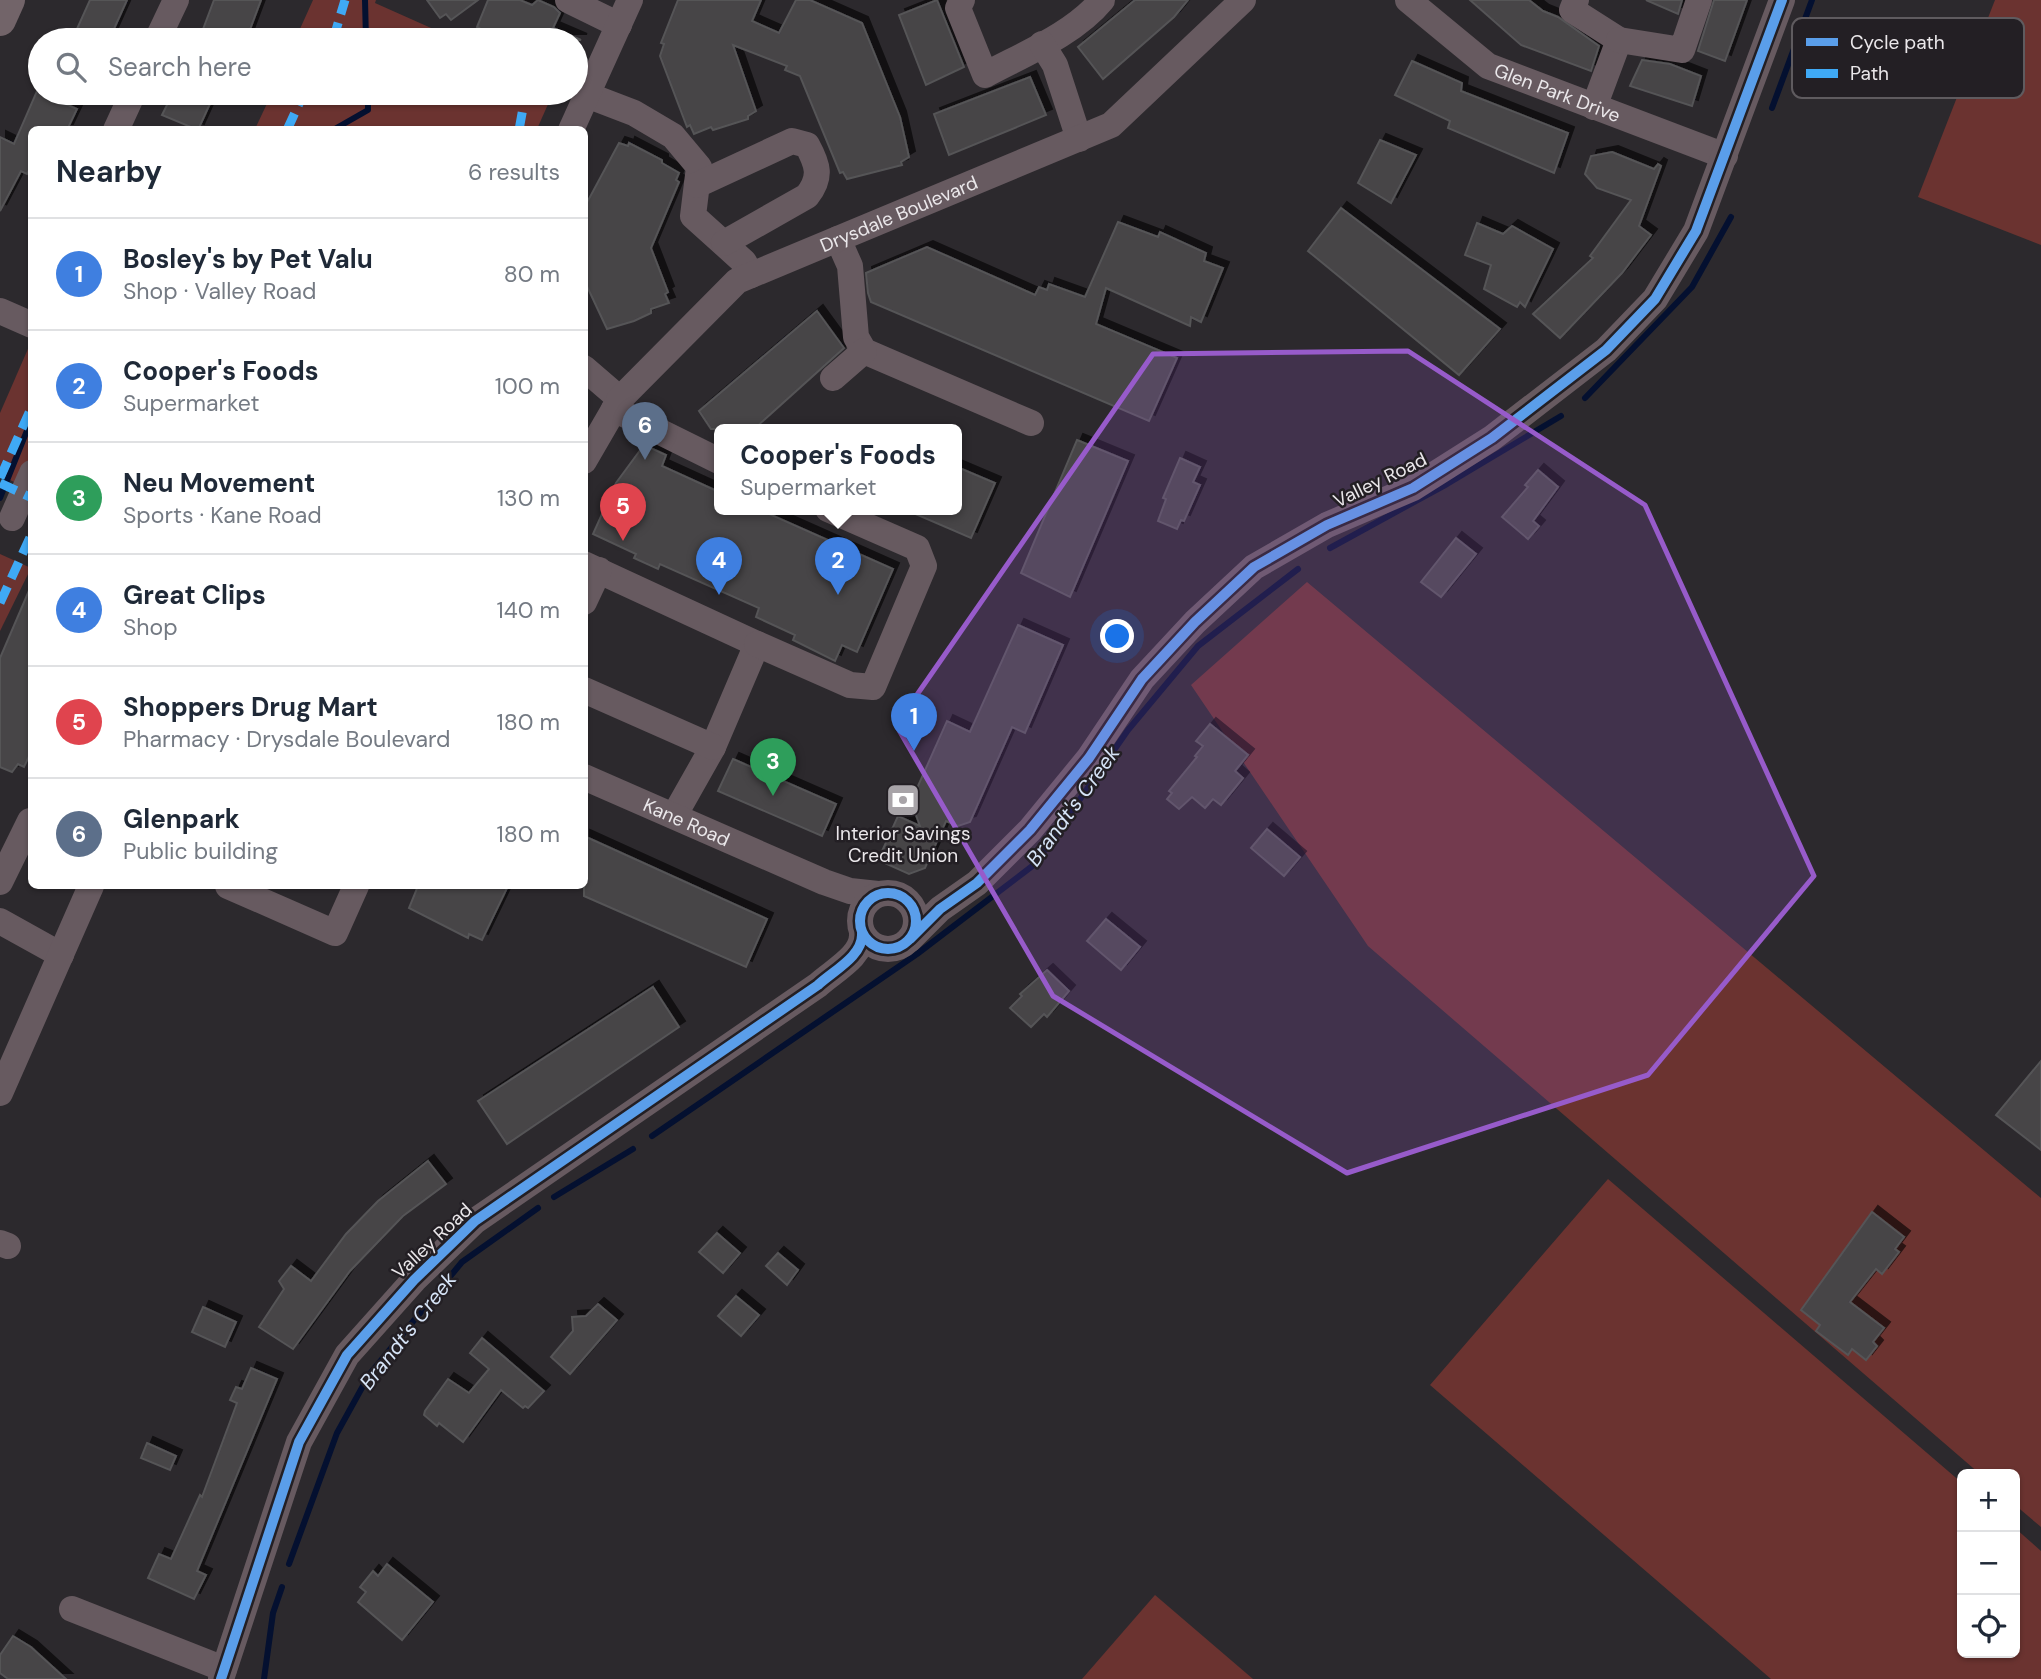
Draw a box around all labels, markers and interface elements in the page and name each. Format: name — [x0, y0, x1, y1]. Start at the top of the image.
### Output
legend — [1792, 18, 2024, 98]
search box — [28, 28, 588, 105]
text: Cycle path — [1850, 30, 1945, 55]
icon: search — [52, 48, 90, 86]
text: Search here — [108, 50, 251, 84]
street label: Glen Park Drive — [1491, 57, 1624, 128]
text: Path — [1850, 61, 1889, 86]
text: Nearby — [56, 152, 162, 191]
text: 6 results — [468, 157, 560, 187]
street label: Drysdale Boulevard — [816, 170, 981, 258]
text: Bosley's by Pet Valu — [123, 242, 373, 276]
text: 1 — [75, 259, 83, 289]
text: 80 m — [504, 259, 560, 289]
text: Shop · Valley Road — [123, 276, 316, 306]
text: Cooper's Foods — [123, 354, 319, 388]
text: 2 — [72, 371, 86, 401]
text: 100 m — [495, 371, 560, 401]
text: Supermarket — [123, 388, 259, 418]
pin: 6 — [622, 402, 668, 460]
popup — [714, 424, 962, 515]
text: Cooper's Foods — [740, 438, 936, 472]
street label: Valley Road — [1329, 447, 1431, 513]
text: Neu Movement — [123, 466, 315, 500]
text: Supermarket — [740, 472, 877, 502]
text: 3 — [72, 483, 86, 513]
text: 130 m — [497, 483, 560, 513]
pin: 5 — [600, 483, 646, 541]
text: Sports · Kane Road — [123, 500, 322, 530]
pin: 4 — [696, 537, 742, 595]
pin: 2 — [815, 537, 861, 595]
text: Great Clips — [123, 578, 266, 612]
text: 4 — [72, 595, 86, 625]
text: 140 m — [497, 595, 560, 625]
text: Shop — [123, 612, 178, 642]
your location — [1100, 619, 1134, 653]
text: Shoppers Drug Mart — [123, 690, 378, 724]
pin: 1 — [891, 693, 937, 751]
text: 5 — [72, 707, 86, 737]
text: 180 m — [496, 707, 560, 737]
text: Pharmacy · Drysdale Boulevard — [123, 724, 451, 754]
pin: 3 — [750, 738, 796, 796]
water label: Brandt's Creek — [1020, 740, 1126, 872]
bank icon: Interior Savings Credit Union — [884, 781, 922, 819]
street label: Kane Road — [639, 792, 734, 852]
text: Glenpark — [123, 802, 240, 836]
text: 6 — [72, 819, 86, 849]
text: 180 m — [496, 819, 560, 849]
place label: Interior Savings Credit Union — [836, 821, 970, 868]
text: Public building — [123, 836, 278, 866]
street label: Valley Road — [387, 1198, 477, 1284]
water label: Brandt's Creek — [353, 1266, 463, 1396]
map controls — [1957, 1469, 2020, 1658]
button: + — [1957, 1469, 2020, 1532]
button: − — [1957, 1532, 2020, 1595]
button: locate — [1957, 1595, 2020, 1658]

